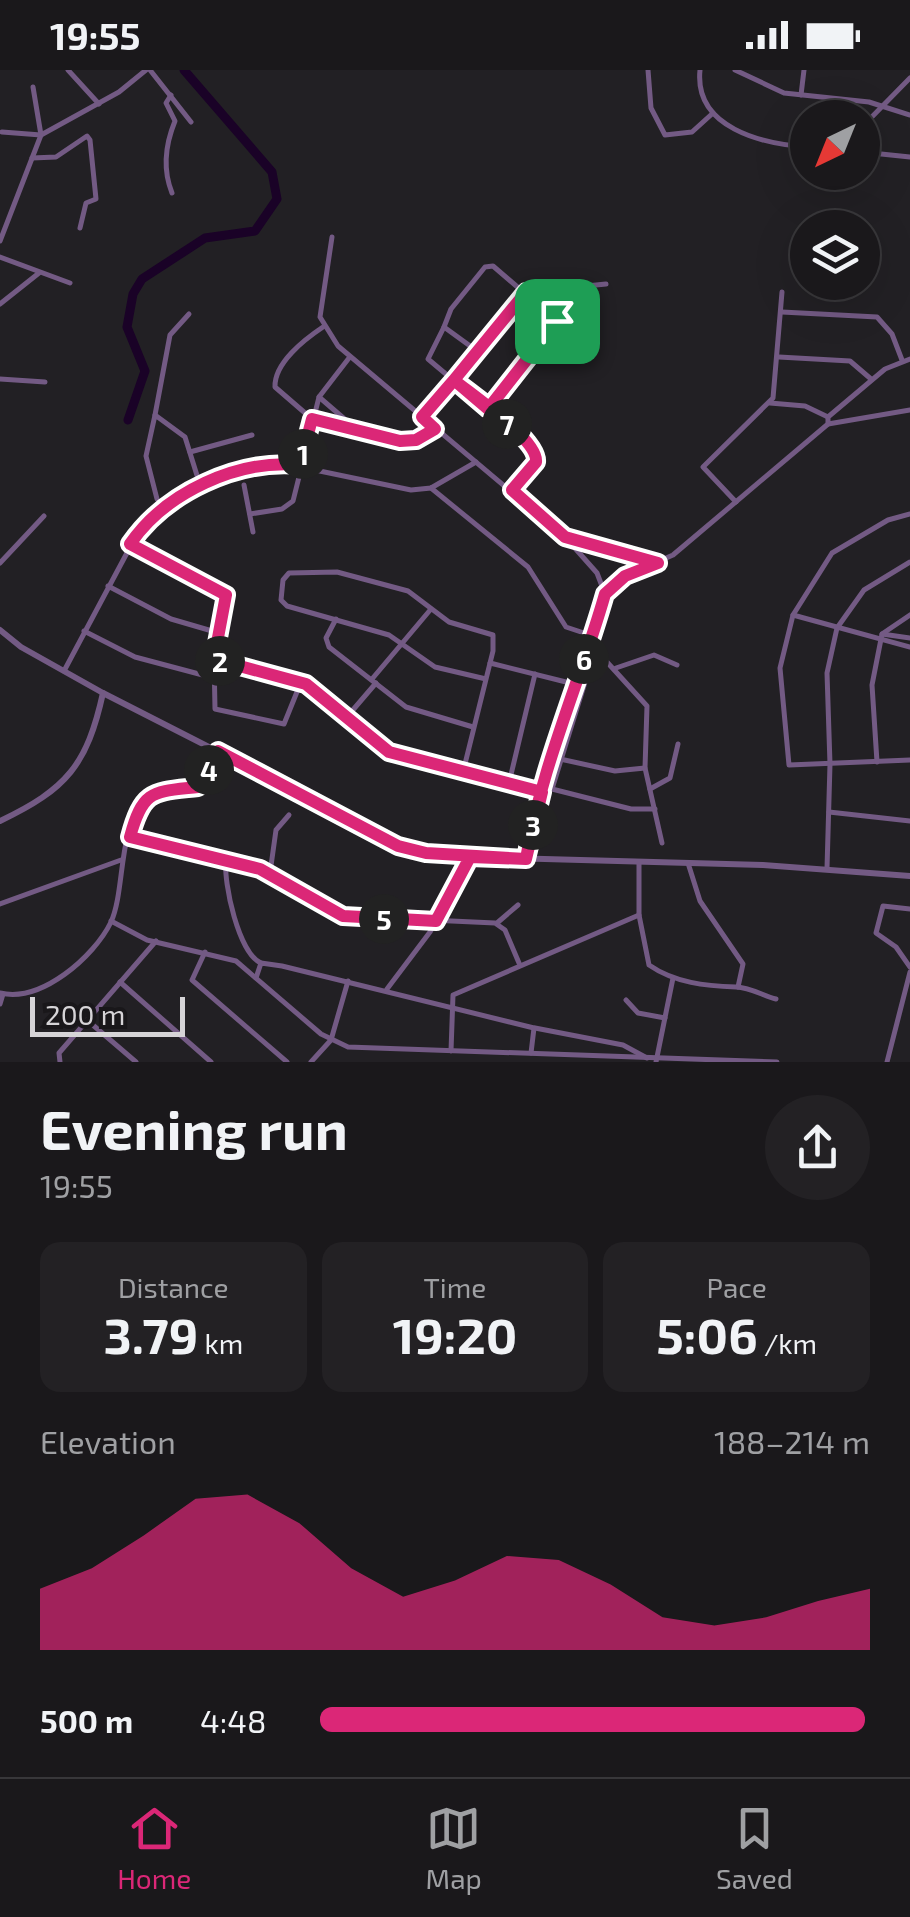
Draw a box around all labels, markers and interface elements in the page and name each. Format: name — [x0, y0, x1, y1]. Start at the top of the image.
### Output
text: 19:55 — [50, 12, 141, 58]
north arrow — [790, 100, 880, 190]
map controls — [790, 100, 880, 300]
button: layers — [790, 210, 880, 300]
pin — [515, 279, 600, 364]
icon: arrive — [530, 294, 585, 349]
pin: 7 — [482, 399, 532, 449]
text: 7 — [500, 407, 514, 441]
pin: 1 — [278, 429, 328, 479]
text: 1 — [297, 437, 309, 471]
pin: 6 — [559, 634, 609, 684]
pin: 2 — [195, 636, 245, 686]
text: 6 — [576, 642, 592, 676]
text: 2 — [212, 644, 228, 678]
pin: 4 — [184, 745, 234, 795]
text: 4 — [200, 753, 218, 787]
pin: 3 — [508, 800, 558, 850]
text: 3 — [525, 808, 541, 842]
pin: 5 — [359, 894, 409, 944]
text: 5 — [376, 902, 392, 936]
scale bar — [30, 992, 185, 1036]
text: 200 m — [45, 997, 125, 1031]
text: Evening run — [40, 1095, 348, 1161]
button: share — [765, 1095, 870, 1200]
text: 19:55 — [40, 1166, 113, 1204]
text: Distance — [118, 1270, 229, 1304]
text: Time — [424, 1270, 486, 1304]
text: Pace — [707, 1270, 767, 1304]
text: 3.79 — [103, 1304, 198, 1364]
text: 19:20 — [393, 1304, 517, 1364]
text: 5:06 — [656, 1304, 758, 1364]
text: km — [198, 1326, 243, 1360]
text: /km — [758, 1326, 817, 1360]
text: Elevation — [40, 1422, 176, 1460]
text: 188–214 m — [714, 1422, 870, 1460]
text: 500 m — [40, 1701, 133, 1739]
text: 4:48 — [200, 1701, 266, 1739]
tab: Home — [117, 1801, 191, 1895]
tab: Map — [426, 1801, 482, 1895]
tab: Saved — [716, 1801, 793, 1895]

